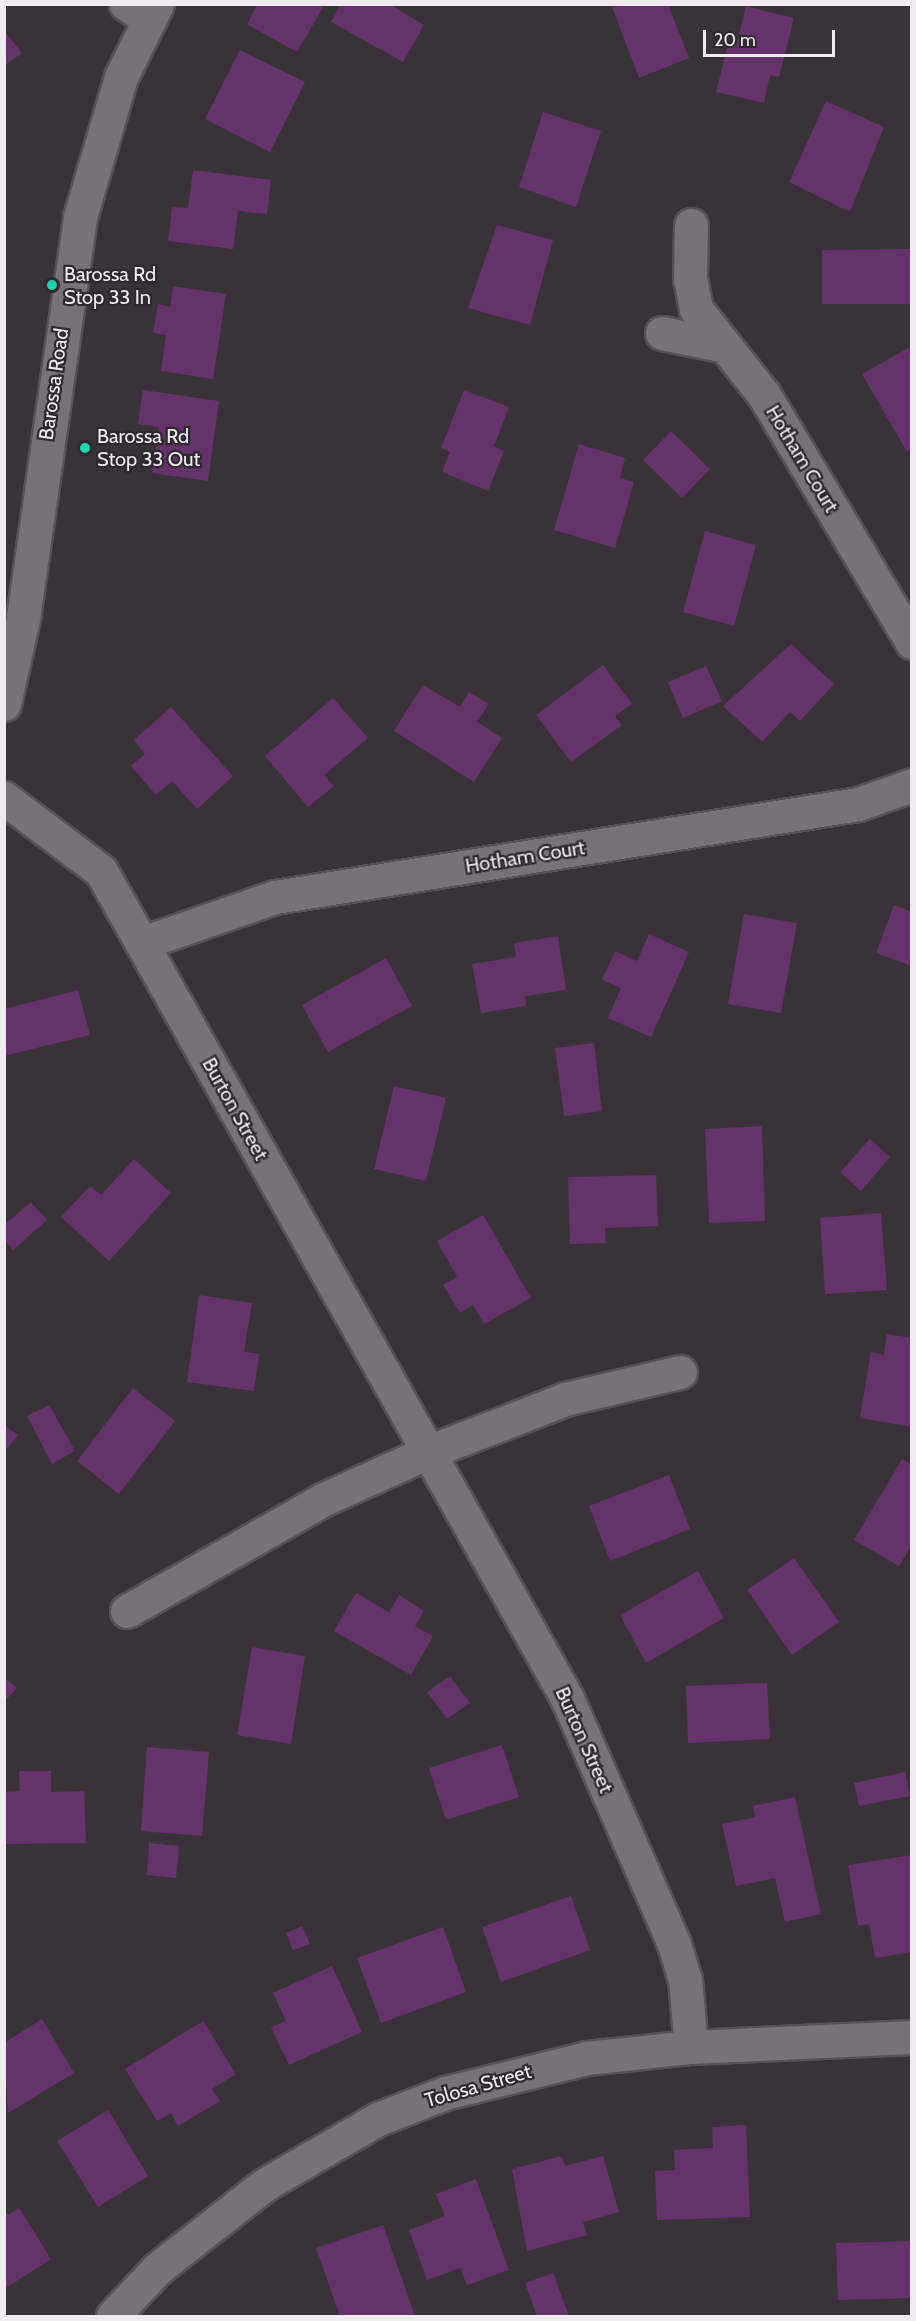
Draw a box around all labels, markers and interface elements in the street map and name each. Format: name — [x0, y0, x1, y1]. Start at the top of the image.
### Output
scale bar — [706, 18, 838, 56]
text: 20 m — [714, 29, 756, 51]
place label: Barossa Rd Stop 33 In — [64, 262, 156, 309]
marker: Barossa Rd Stop 33 In — [45, 278, 59, 292]
street label: Barossa Road — [34, 327, 74, 441]
street label: Hotham Court — [761, 401, 843, 517]
place label: Barossa Rd Stop 33 Out — [97, 424, 200, 471]
marker: Barossa Rd Stop 33 Out — [78, 441, 92, 455]
street label: Hotham Court — [464, 836, 586, 878]
street label: Burton Street — [197, 1054, 273, 1164]
street label: Burton Street — [550, 1683, 618, 1797]
street label: Tolosa Street — [422, 2059, 534, 2113]

